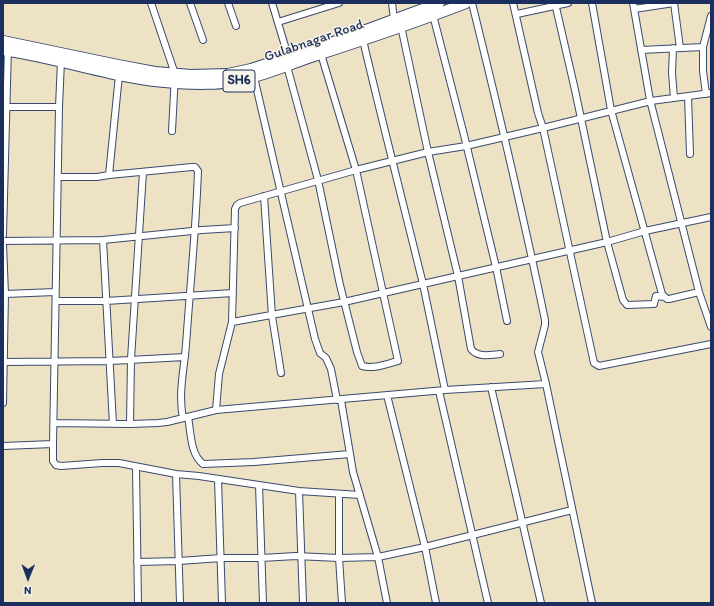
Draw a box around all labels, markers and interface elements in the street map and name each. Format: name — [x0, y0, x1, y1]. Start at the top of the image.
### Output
street label: Gulabnagar Road — [262, 16, 366, 66]
road number: SH6 — [223, 70, 255, 92]
north arrow — [8, 558, 48, 598]
text: N — [24, 584, 32, 597]

